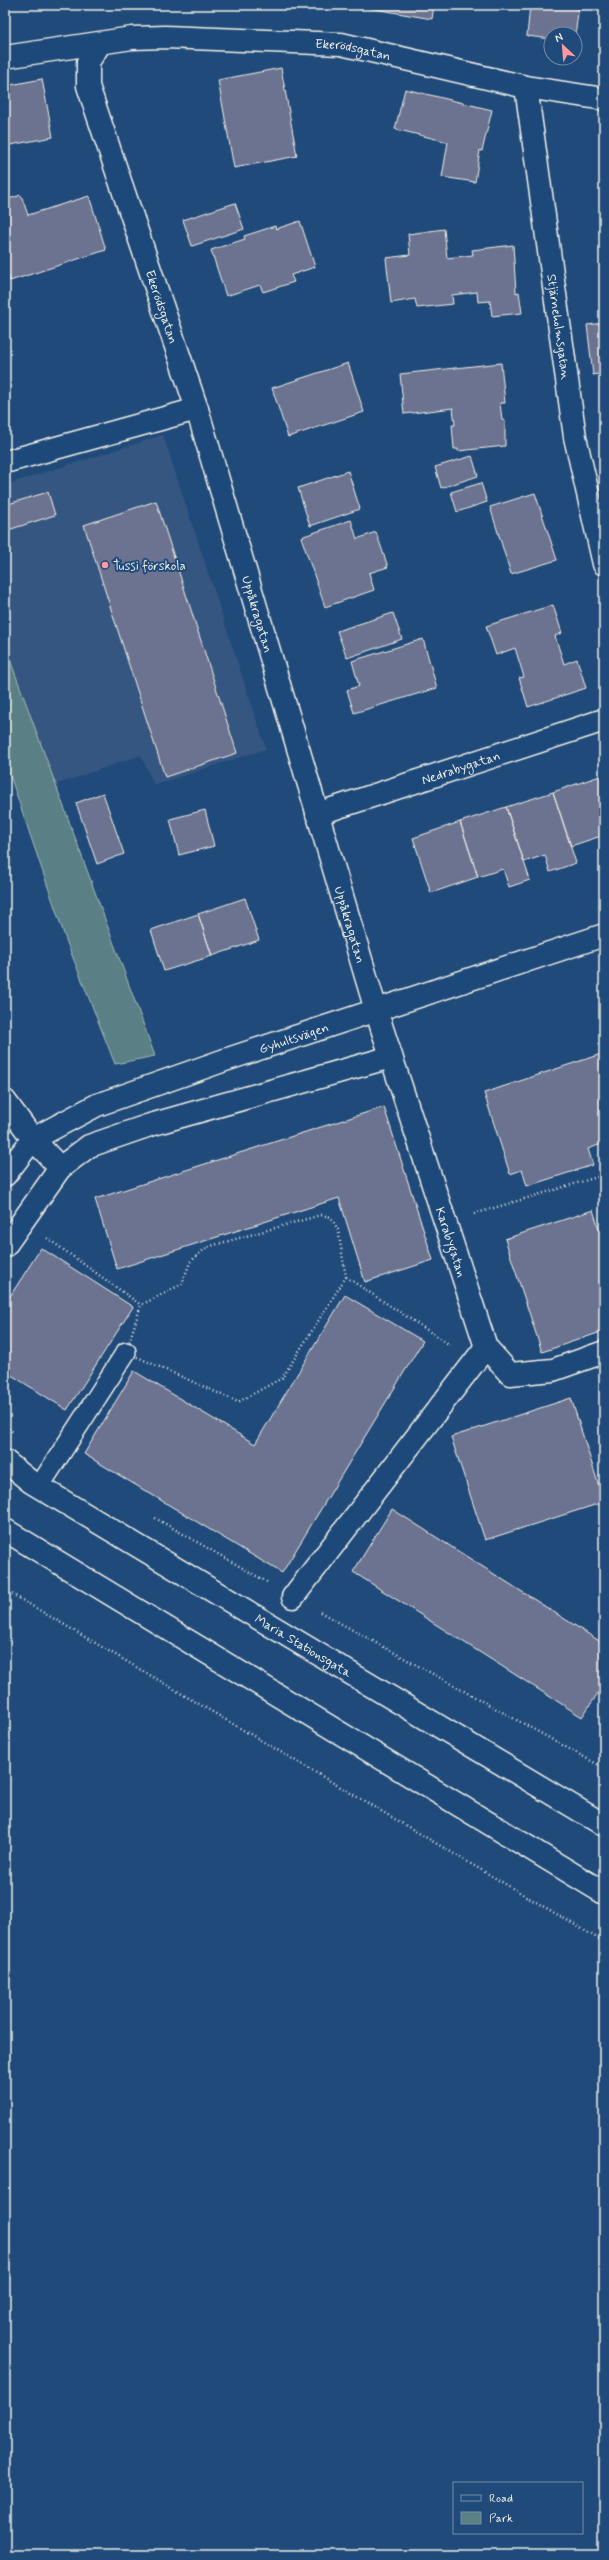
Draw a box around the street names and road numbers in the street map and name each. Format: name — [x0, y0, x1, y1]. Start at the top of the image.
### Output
street label: Ekerödsgatan — [315, 36, 392, 65]
street label: Ekerödsgatan — [141, 268, 181, 346]
street label: Stjärneholmsgatan — [542, 273, 574, 381]
street label: Uppåkragatan — [237, 574, 276, 655]
street label: Nedrabygatan — [419, 748, 502, 789]
street label: Uppåkragatan — [330, 884, 369, 966]
street label: Gyhultsvägen — [257, 1019, 331, 1058]
street label: Karabygatan — [431, 1205, 470, 1279]
street label: Maria Stationsgata — [251, 1611, 354, 1682]

